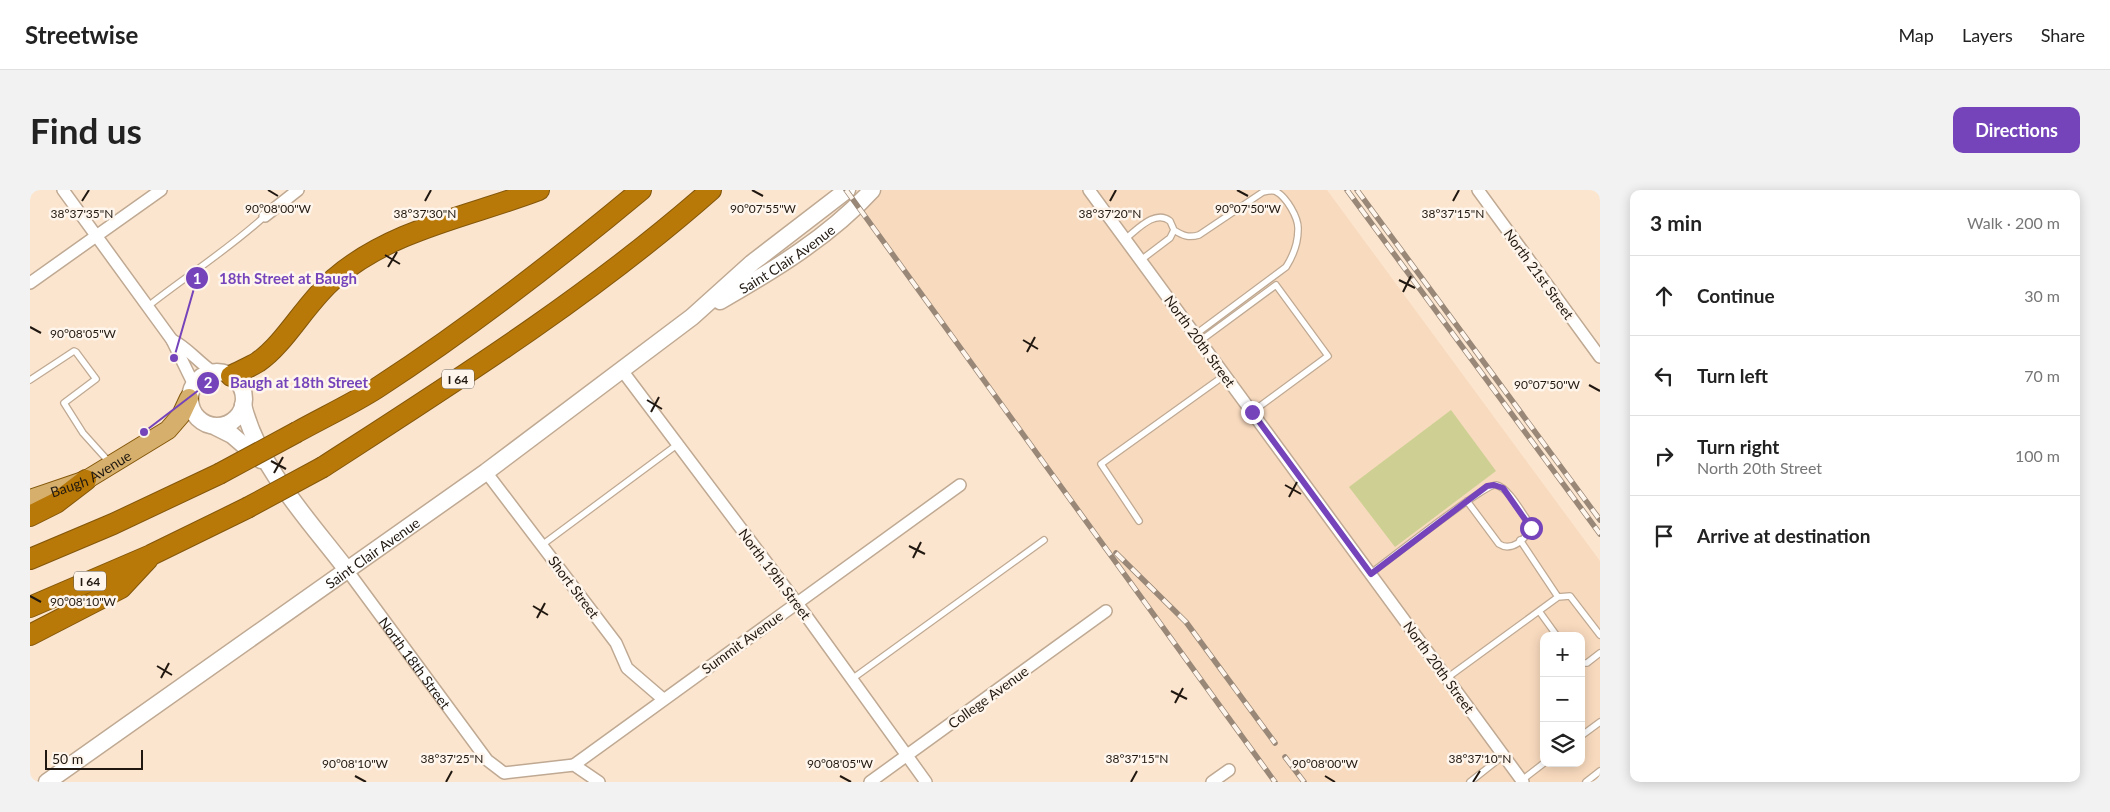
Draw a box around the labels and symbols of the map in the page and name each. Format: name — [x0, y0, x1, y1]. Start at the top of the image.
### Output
text: 90°08'00"W — [245, 201, 312, 216]
text: 90°07'55"W — [730, 201, 797, 216]
text: 90°07'50"W — [1215, 201, 1282, 216]
text: 38°37'35"N — [51, 206, 113, 221]
text: 38°37'30"N — [394, 206, 456, 221]
text: 38°37'20"N — [1079, 206, 1141, 221]
text: 38°37'15"N — [1422, 206, 1484, 221]
street label: Saint Clair Avenue — [736, 220, 838, 297]
street label: North 21st Street — [1500, 225, 1578, 323]
callout: 18th Street at Baugh — [184, 263, 367, 293]
text: 1 — [193, 269, 201, 287]
text: 18th Street at Baugh — [219, 269, 357, 287]
street label: North 20th Street — [1161, 292, 1239, 390]
text: 90°08'05"W — [50, 326, 117, 341]
callout: Baugh at 18th Street — [195, 368, 378, 398]
road number: I 64 — [442, 370, 474, 388]
text: 2 — [204, 373, 213, 391]
text: Baugh at 18th Street — [230, 373, 368, 391]
text: 90°07'50"W — [1514, 377, 1581, 392]
route end — [1241, 401, 1264, 424]
street label: Baugh Avenue — [48, 446, 134, 500]
street label: Saint Clair Avenue — [322, 513, 423, 592]
route start — [1520, 517, 1543, 540]
street label: North 19th Street — [735, 525, 815, 623]
street label: Short Street — [545, 552, 603, 622]
road number: I 64 — [74, 572, 106, 591]
text: 90°08'10"W — [50, 594, 117, 609]
street label: Summit Avenue — [698, 607, 786, 677]
street label: North 18th Street — [376, 613, 455, 712]
street label: North 20th Street — [1400, 618, 1478, 716]
street label: College Avenue — [945, 662, 1031, 732]
scale bar — [45, 747, 142, 770]
text: 38°37'25"N — [421, 751, 483, 766]
text: 38°37'15"N — [1106, 751, 1168, 766]
text: 38°37'10"N — [1449, 751, 1511, 766]
text: 90°08'10"W — [322, 756, 389, 771]
text: 90°08'05"W — [807, 756, 874, 771]
text: 90°08'00"W — [1292, 756, 1359, 771]

